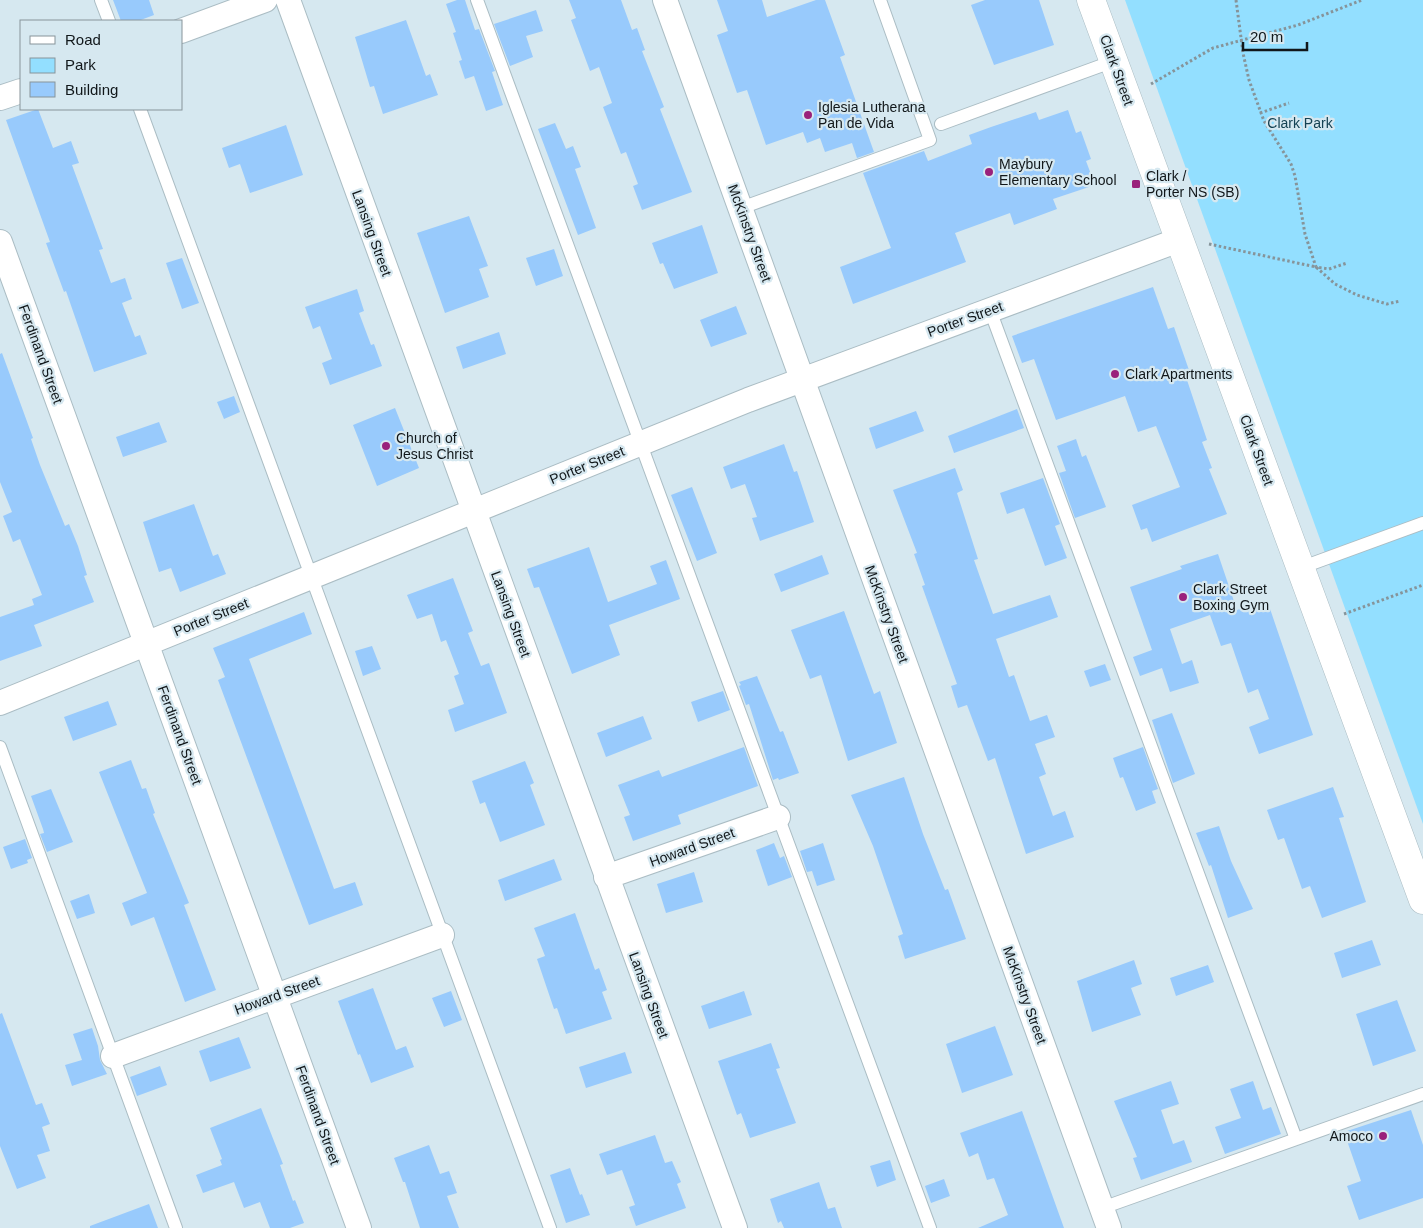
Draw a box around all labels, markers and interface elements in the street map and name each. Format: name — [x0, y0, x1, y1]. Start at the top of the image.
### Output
legend — [20, 20, 182, 110]
scale bar — [1243, 20, 1307, 52]
text: 20 m — [1250, 28, 1283, 45]
text: Road — [65, 31, 101, 48]
street label: Clark Street — [1097, 33, 1137, 108]
text: Park — [65, 56, 96, 73]
text: Building — [65, 81, 118, 98]
place label: Iglesia Lutherana Pan de Vida — [818, 99, 926, 131]
marker: Iglesia Lutherana Pan de Vida — [802, 109, 814, 121]
park label: Clark Park — [1267, 115, 1334, 131]
place label: Maybury Elementary School — [999, 156, 1117, 188]
marker: Maybury Elementary School — [983, 166, 995, 178]
place label: Clark / Porter NS (SB) — [1146, 168, 1239, 200]
marker: Clark / Porter NS (SB) — [1130, 178, 1142, 190]
street label: McKinstry Street — [725, 182, 775, 284]
street label: Lansing Street — [349, 188, 395, 278]
street label: Porter Street — [925, 298, 1005, 340]
street label: Ferdinand Street — [16, 302, 66, 406]
place label: Clark Apartments — [1125, 366, 1232, 382]
marker: Clark Apartments — [1109, 368, 1121, 380]
street label: Clark Street — [1237, 413, 1277, 488]
place label: Church of Jesus Christ — [396, 430, 473, 462]
marker: Church of Jesus Christ — [380, 440, 392, 452]
street label: Porter Street — [547, 443, 627, 487]
street label: McKinstry Street — [862, 563, 912, 665]
street label: Lansing Street — [488, 569, 534, 659]
place label: Clark Street Boxing Gym — [1193, 581, 1269, 613]
marker: Clark Street Boxing Gym — [1177, 591, 1189, 603]
street label: Porter Street — [171, 595, 251, 639]
street label: Ferdinand Street — [155, 683, 205, 787]
street label: Howard Street — [647, 824, 737, 870]
street label: McKinstry Street — [1000, 944, 1050, 1046]
street label: Lansing Street — [626, 950, 672, 1040]
street label: Howard Street — [232, 972, 322, 1018]
street label: Ferdinand Street — [293, 1063, 343, 1167]
place label: Amoco — [1329, 1128, 1373, 1144]
marker: Amoco — [1377, 1130, 1389, 1142]

